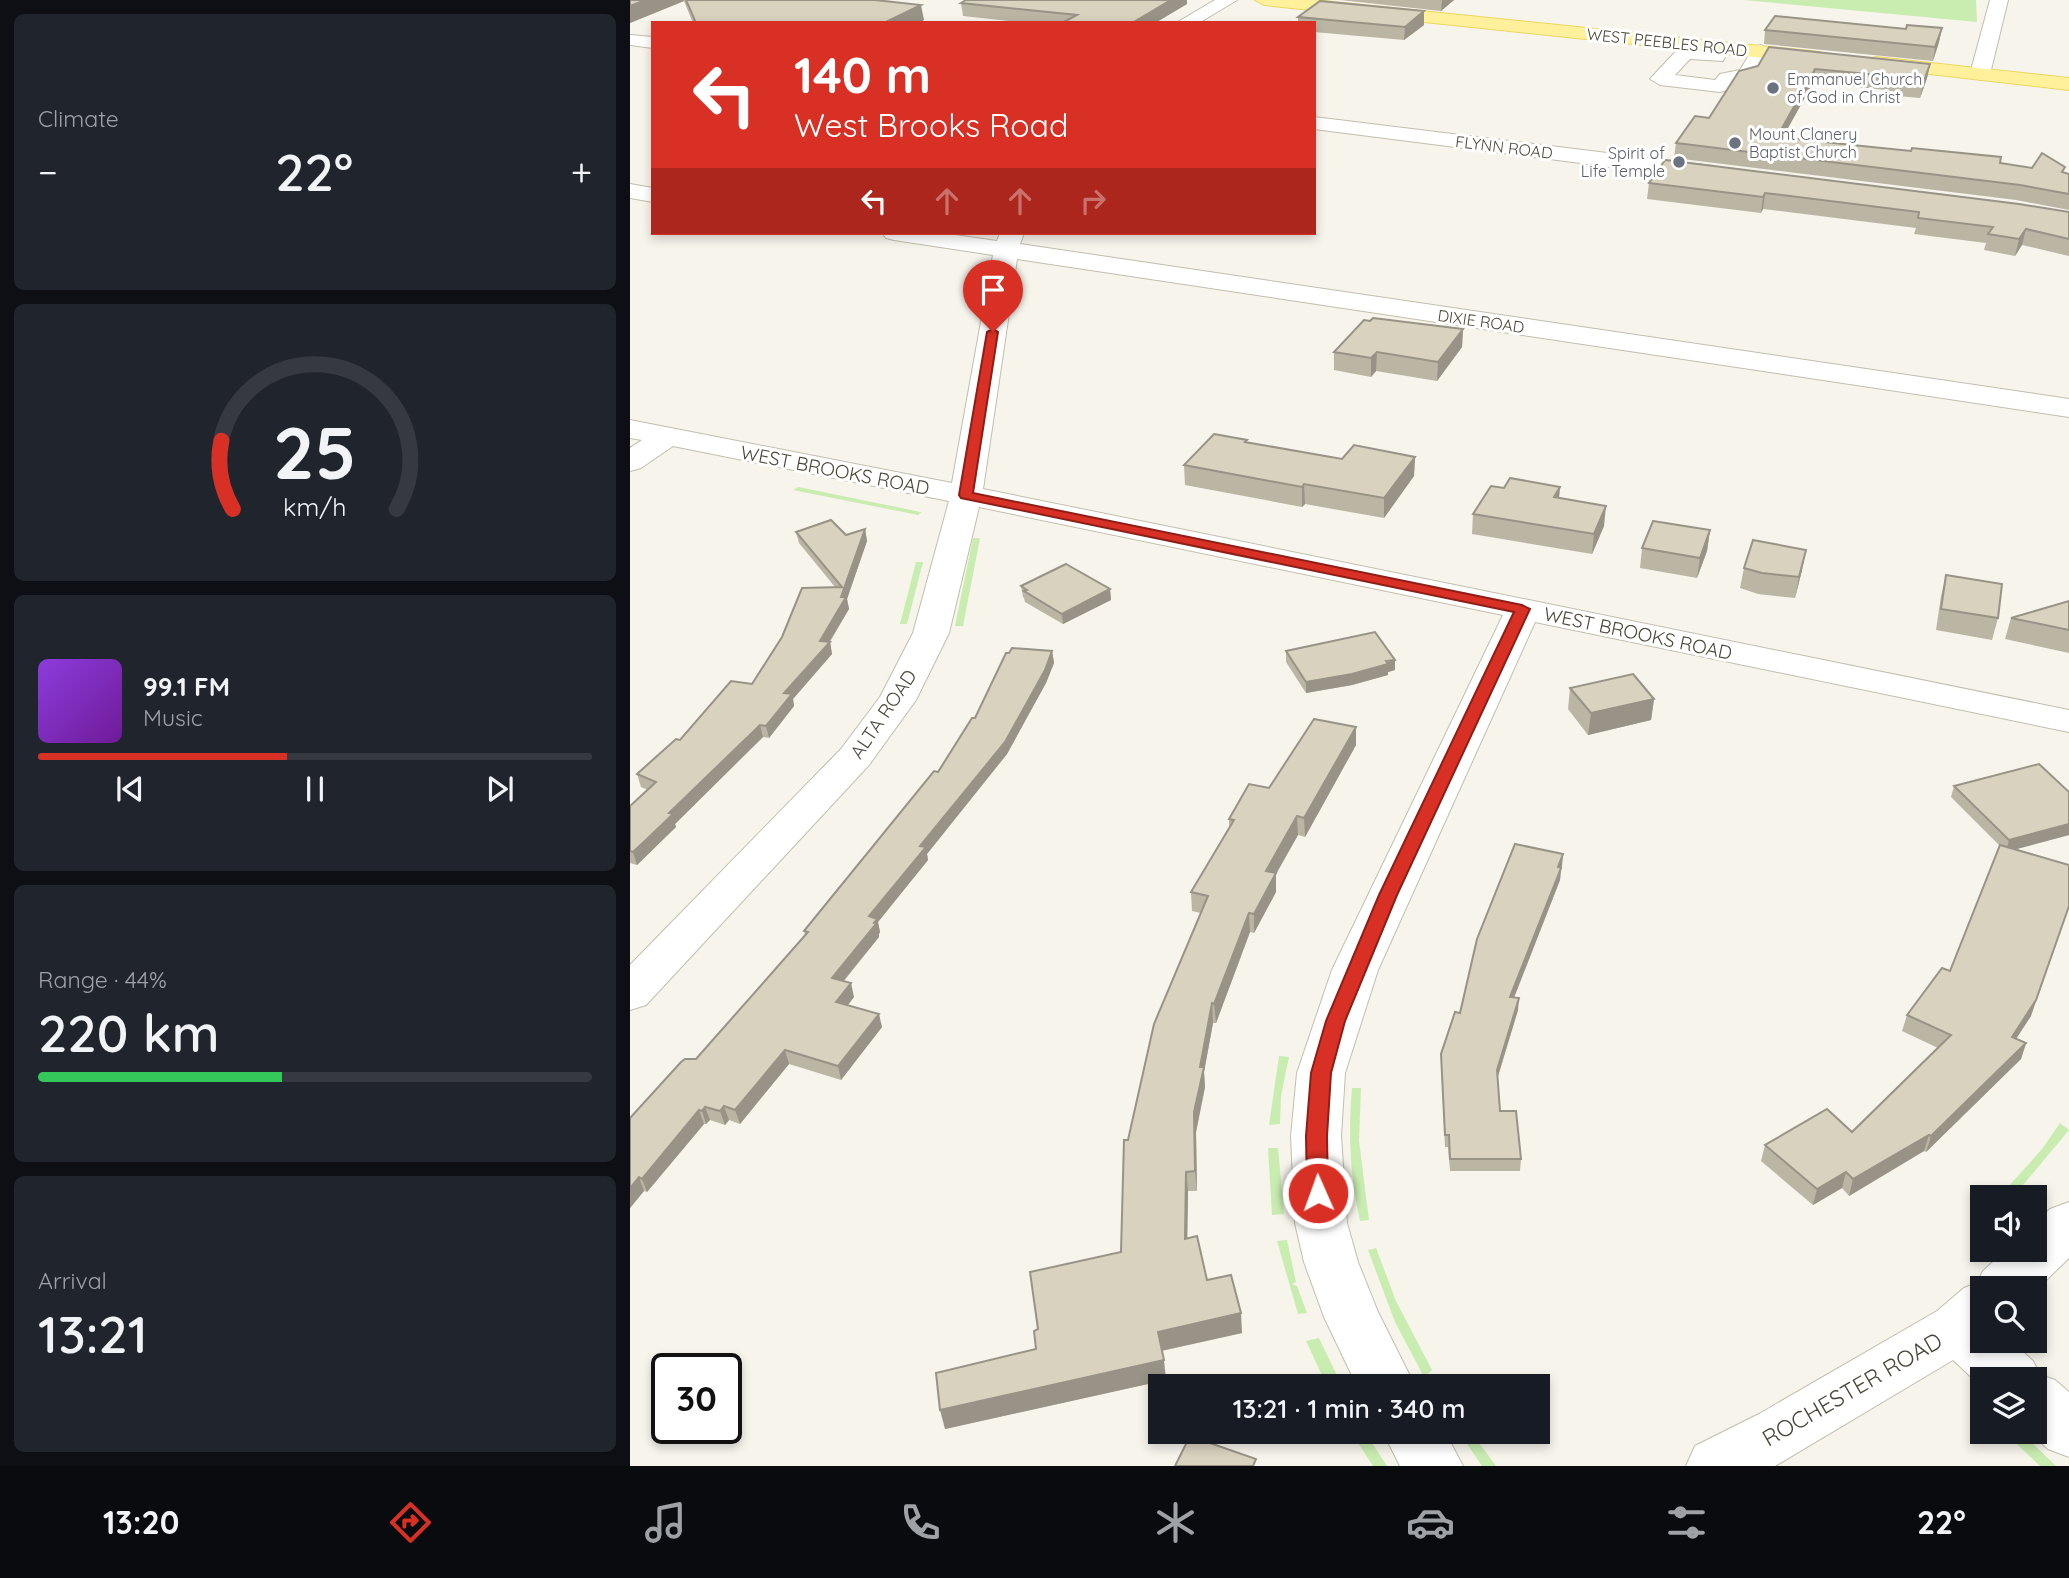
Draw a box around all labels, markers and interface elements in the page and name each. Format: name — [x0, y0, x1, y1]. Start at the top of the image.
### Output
street label: WEST PEEBLES ROAD — [1586, 24, 1748, 60]
text: 140 m — [794, 44, 931, 105]
icon: left — [679, 49, 770, 140]
place label: Emmanuel Church of God in Christ — [1787, 69, 1922, 107]
marker: Emmanuel Church of God in Christ — [1765, 80, 1781, 96]
text: Climate — [38, 104, 119, 133]
text: West Brooks Road — [794, 105, 1068, 145]
place label: Mount Clanery Baptist Church — [1749, 124, 1857, 162]
street label: FLYNN ROAD — [1454, 131, 1554, 163]
marker: Mount Clanery Baptist Church — [1727, 135, 1743, 151]
text: 22° — [275, 139, 353, 204]
place label: Spirit of Life Temple — [1581, 143, 1665, 181]
text: − — [38, 148, 58, 196]
text: + — [571, 148, 592, 196]
marker: Spirit of Life Temple — [1671, 154, 1687, 170]
icon: left — [855, 182, 893, 220]
icon: ahead — [928, 182, 966, 220]
icon: ahead — [1001, 182, 1039, 220]
icon: right — [1074, 182, 1112, 220]
pin — [963, 260, 1023, 332]
icon: arrive — [974, 271, 1012, 309]
street label: DIXIE ROAD — [1436, 305, 1526, 337]
text: 25 — [273, 406, 357, 497]
street label: WEST BROOKS ROAD — [738, 440, 932, 500]
text: km/h — [283, 490, 347, 521]
street label: WEST BROOKS ROAD — [1542, 601, 1734, 665]
street label: ALTA ROAD — [844, 665, 922, 763]
text: 99.1 FM — [143, 670, 230, 703]
text: Music — [143, 703, 203, 732]
icon: previous — [111, 770, 149, 808]
icon: pause — [296, 770, 334, 808]
icon: next — [481, 770, 519, 808]
text: Range · 44% — [38, 965, 167, 994]
text: 220 km — [38, 1000, 220, 1065]
position arrow — [1281, 1156, 1355, 1230]
map controls — [1970, 1185, 2047, 1444]
button: sound — [1970, 1185, 2047, 1262]
text: Arrival — [38, 1266, 107, 1295]
button: search — [1970, 1276, 2047, 1353]
text: 13:21 — [38, 1301, 148, 1366]
street label: ROCHESTER ROAD — [1757, 1326, 1947, 1452]
speed limit sign: 30 — [651, 1353, 742, 1444]
button: layers — [1970, 1367, 2047, 1444]
text: 13:21 · 1 min · 340 m — [1233, 1392, 1465, 1425]
icon: directions — [386, 1498, 435, 1547]
icon: music — [641, 1498, 690, 1547]
icon: phone — [896, 1498, 945, 1547]
icon: climate — [1151, 1498, 1200, 1547]
icon: car — [1406, 1498, 1455, 1547]
icon: filters — [1662, 1498, 1711, 1547]
text: 13:20 — [103, 1502, 179, 1542]
text: 22° — [1917, 1502, 1966, 1542]

